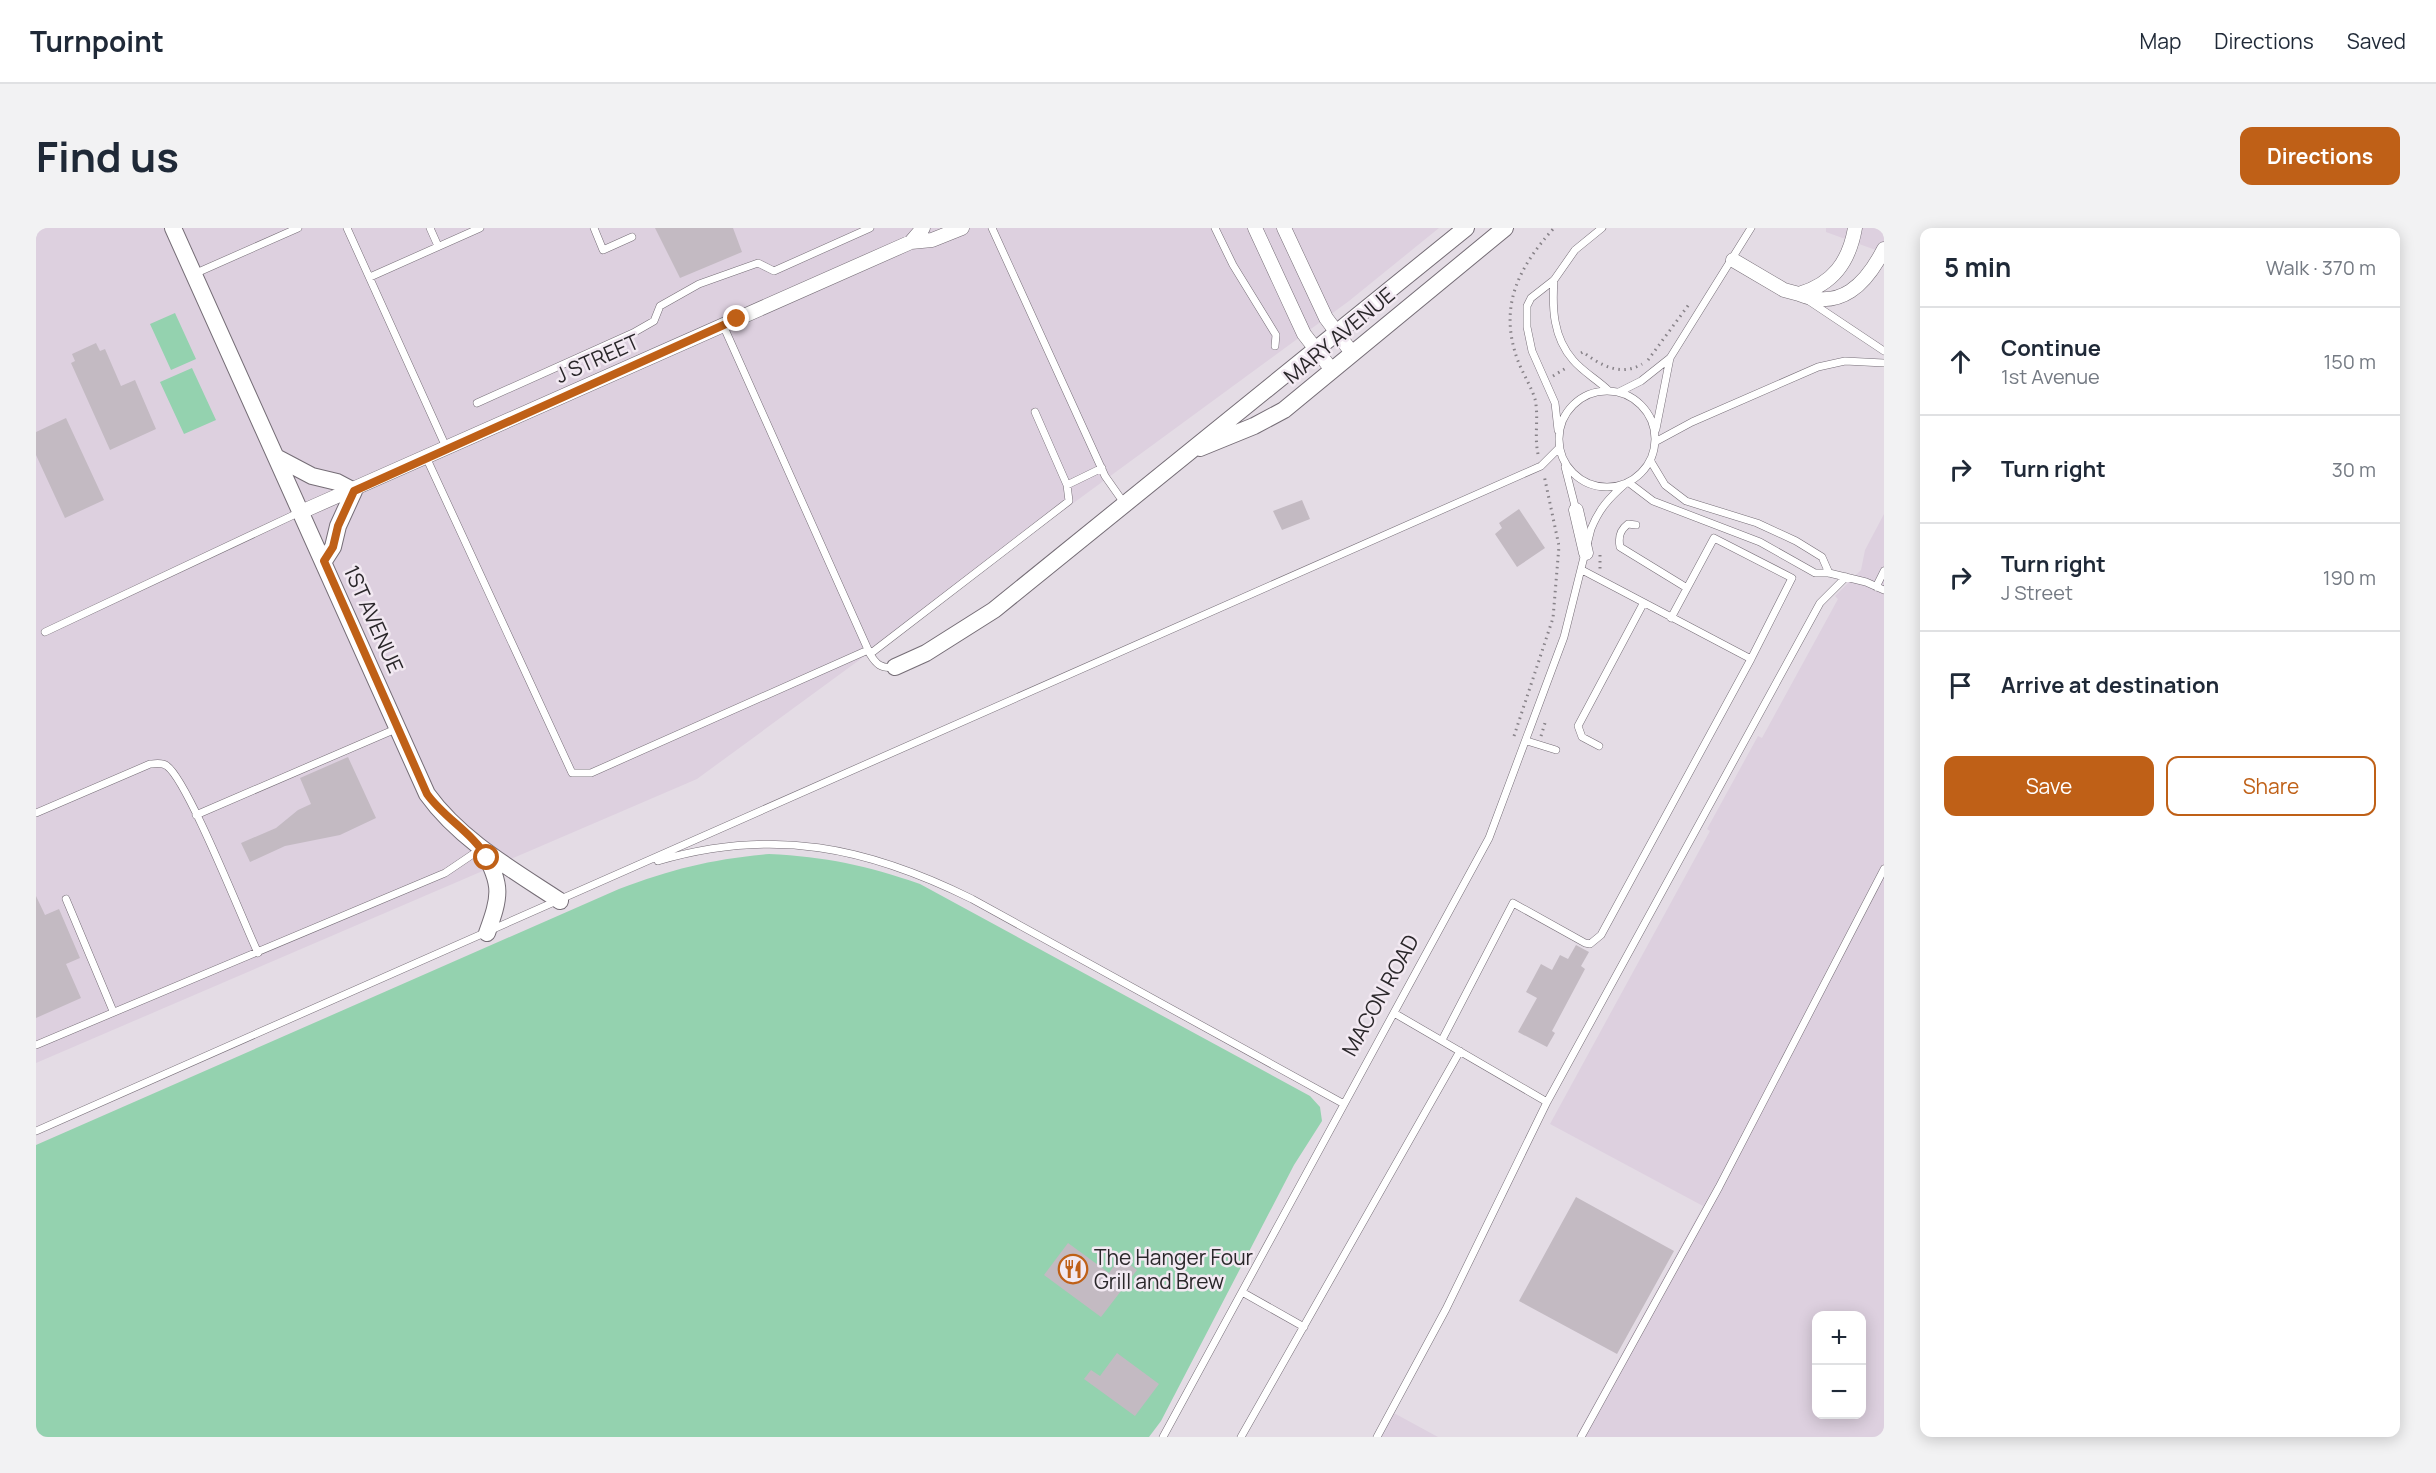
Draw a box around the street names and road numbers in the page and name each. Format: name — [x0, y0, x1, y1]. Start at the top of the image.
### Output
street label: MARY AVENUE — [1278, 280, 1400, 390]
street label: J STREET — [551, 327, 644, 389]
street label: 1ST AVENUE — [338, 561, 410, 677]
street label: MACON ROAD — [1335, 929, 1425, 1061]

